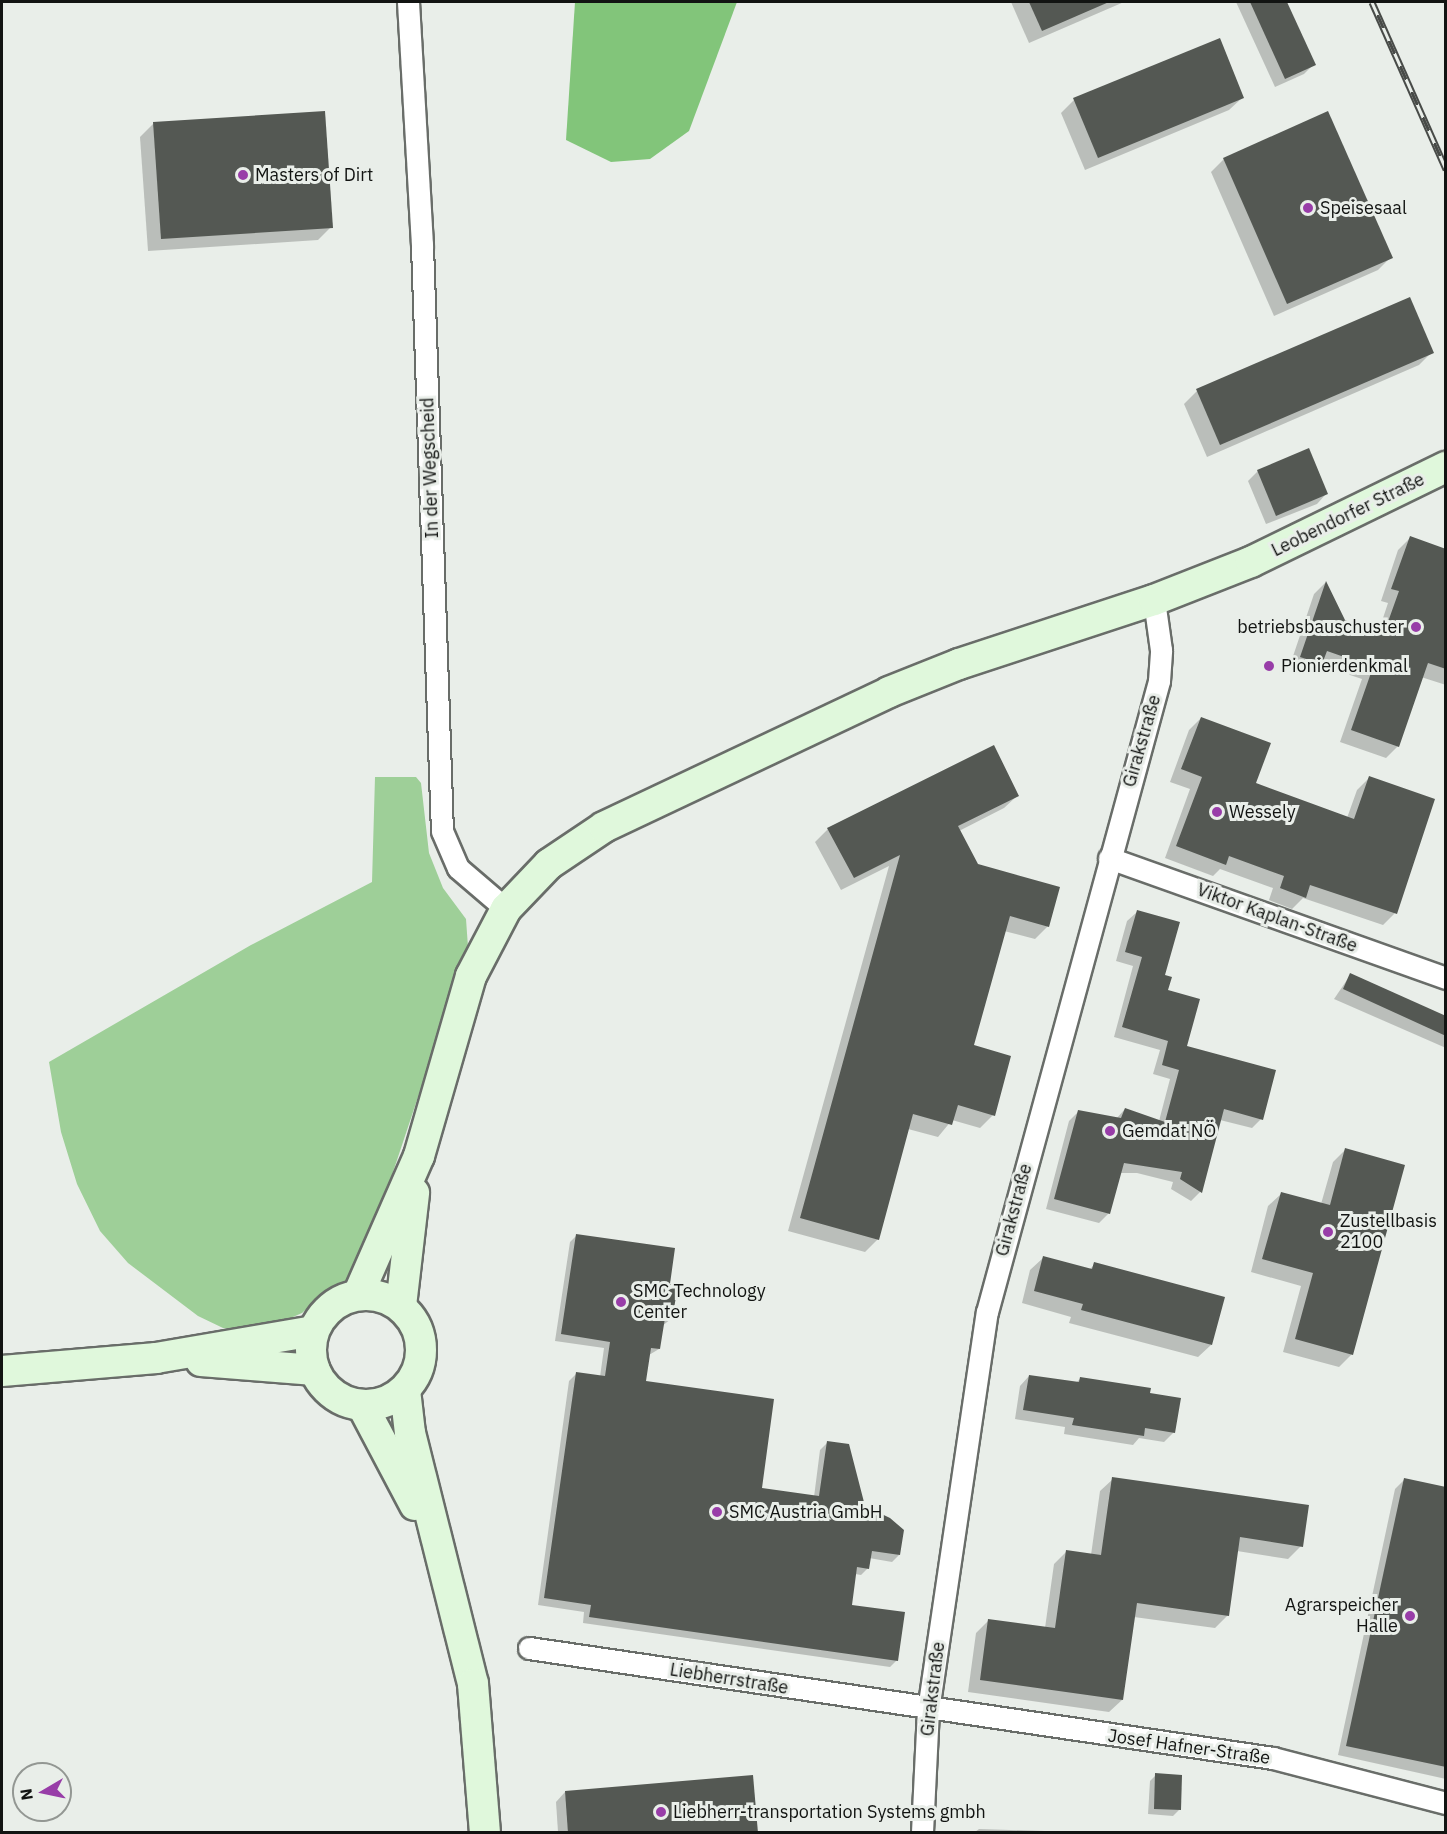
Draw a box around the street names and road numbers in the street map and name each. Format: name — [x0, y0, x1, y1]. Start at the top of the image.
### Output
street label: In der Wegscheid — [417, 397, 443, 539]
street label: Leobendorfer Straße — [1268, 469, 1428, 561]
street label: Girakstraße — [1119, 692, 1165, 790]
street label: Viktor Kaplan-Straße — [1194, 879, 1360, 957]
street label: Girakstraße — [991, 1161, 1037, 1259]
street label: Girakstraße — [916, 1641, 950, 1737]
street label: Liebherrstraße — [668, 1659, 790, 1699]
street label: Josef Hafner-Straße — [1106, 1725, 1272, 1769]

